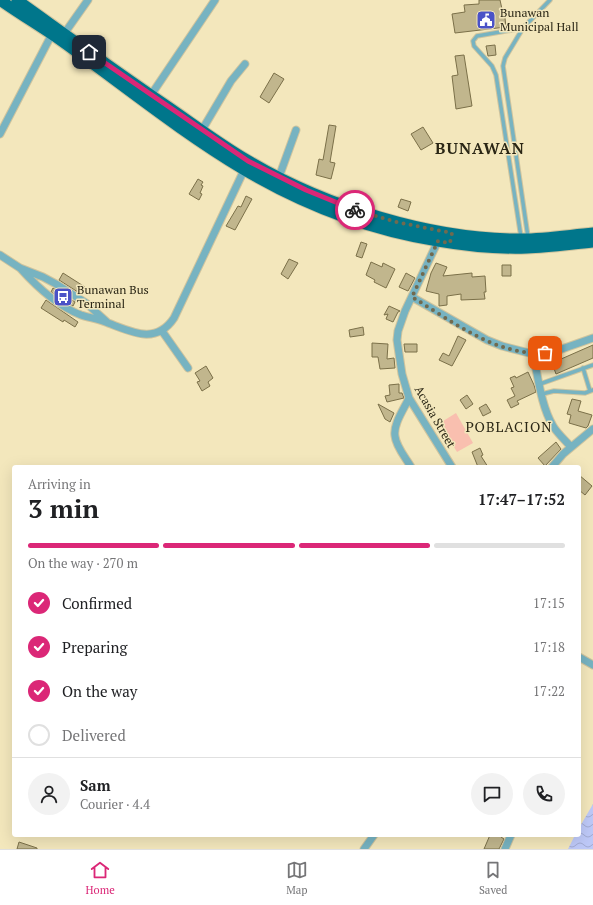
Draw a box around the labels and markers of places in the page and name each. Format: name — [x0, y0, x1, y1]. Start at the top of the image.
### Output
place label: Bunawan Municipal Hall — [500, 5, 579, 34]
public building icon: Bunawan Municipal Hall — [475, 9, 497, 31]
pin — [72, 35, 106, 69]
place label: Bunawan Bus Terminal — [77, 282, 149, 311]
bus stop icon: Bunawan Bus Terminal — [52, 286, 74, 308]
pin — [528, 336, 562, 370]

